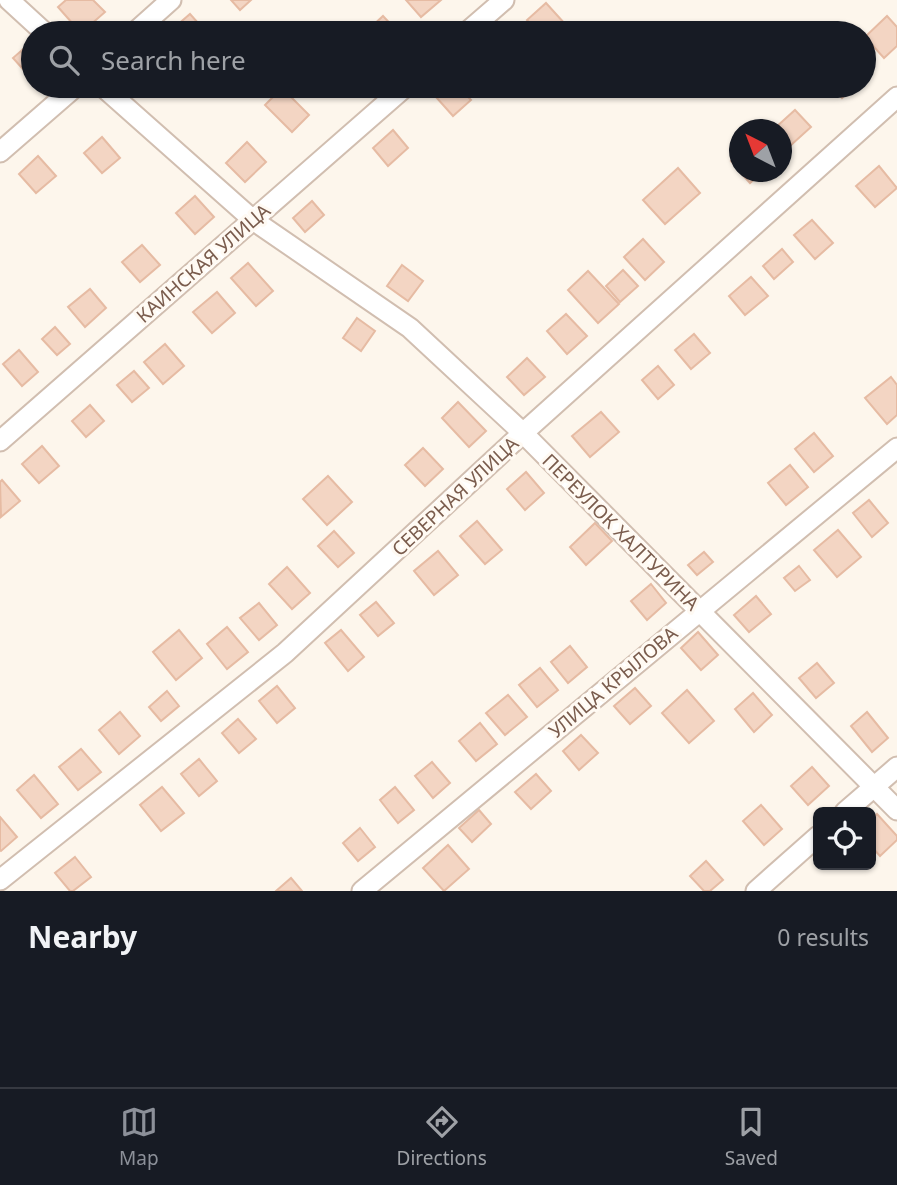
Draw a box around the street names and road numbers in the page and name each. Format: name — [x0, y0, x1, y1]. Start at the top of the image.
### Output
street label: КАИНСКАЯ УЛИЦА — [131, 197, 276, 328]
street label: СЕВЕРНАЯ УЛИЦА — [386, 430, 525, 562]
street label: ПЕРЕУЛОК ХАЛТУРИНА — [537, 448, 706, 617]
street label: УЛИЦА КРЫЛОВА — [543, 620, 683, 744]

